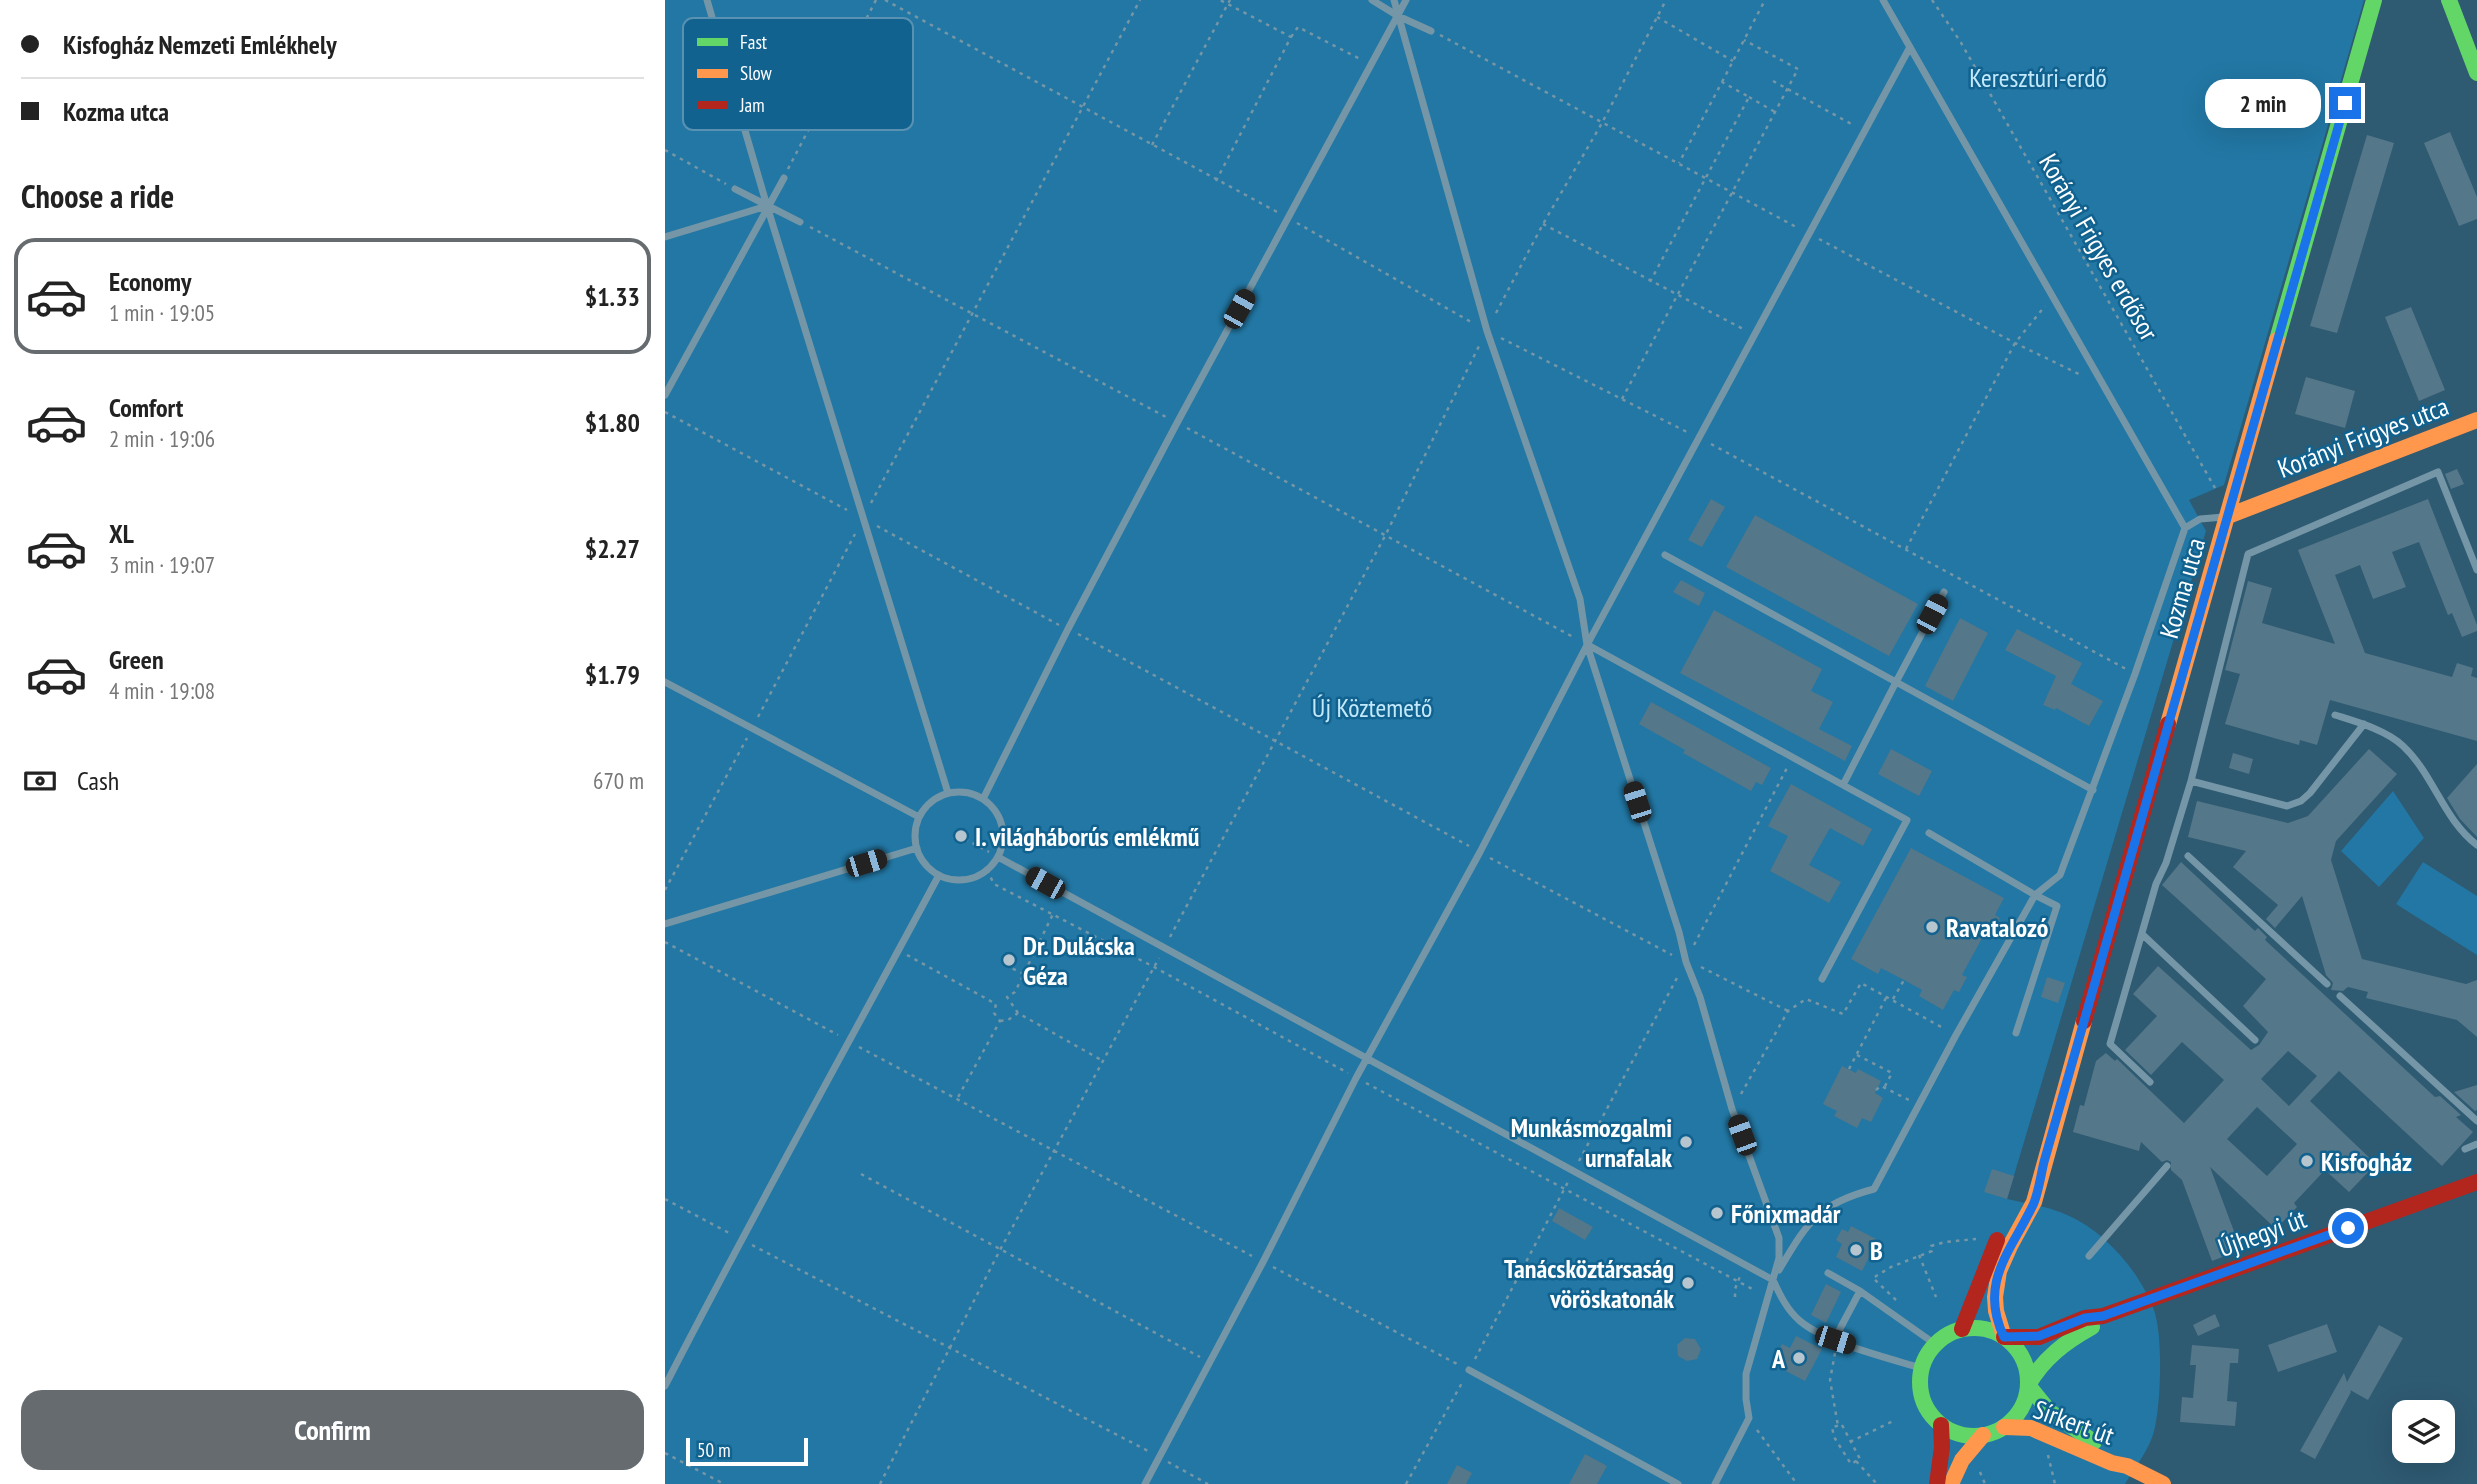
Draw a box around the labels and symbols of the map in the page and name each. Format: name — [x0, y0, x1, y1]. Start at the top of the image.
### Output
legend — [683, 18, 913, 130]
text: Fast — [740, 30, 768, 54]
text: Slow — [740, 61, 773, 85]
park label: Keresztúri-erdő — [1969, 61, 2107, 94]
callout: 2 min — [2205, 78, 2321, 128]
route end — [2329, 87, 2361, 119]
text: Jam — [739, 93, 765, 117]
street label: Korányi Frigyes erdősor — [2032, 148, 2166, 346]
car — [1220, 286, 1259, 332]
street label: Korányi Frigyes utca — [2273, 389, 2453, 485]
street label: Kozma utca — [2152, 534, 2212, 642]
car — [1913, 591, 1952, 637]
park label: Új Köztemető — [1312, 691, 1432, 724]
car — [1621, 779, 1654, 825]
place label: I. világháborús emlékmű — [975, 820, 1199, 853]
marker: I. világháborús emlékmű — [953, 828, 969, 844]
car — [843, 847, 890, 879]
car — [1022, 864, 1069, 902]
place label: Ravatalozó — [1946, 911, 2048, 944]
marker: Ravatalozó — [1924, 919, 1940, 935]
place label: Dr. Dulácska Géza — [1023, 929, 1135, 992]
marker: Dr. Dulácska Géza — [1001, 952, 1017, 968]
place label: Munkásmozgalmi urnafalak — [1511, 1111, 1672, 1174]
car — [1725, 1112, 1760, 1158]
marker: Munkásmozgalmi urnafalak — [1678, 1134, 1694, 1150]
place label: Kisfogház — [2321, 1145, 2412, 1178]
marker: Kisfogház — [2299, 1153, 2315, 1169]
place label: Főnixmadár — [1731, 1197, 1841, 1230]
street label: Újhegyi út — [2213, 1202, 2311, 1264]
marker: Főnixmadár — [1709, 1205, 1725, 1221]
route start — [2332, 1212, 2364, 1244]
place label: B — [1870, 1234, 1883, 1267]
marker: B — [1848, 1242, 1864, 1258]
place label: Tanácsköztársaság vöröskatonák — [1504, 1252, 1674, 1315]
marker: Tanácsköztársaság vöröskatonák — [1680, 1275, 1696, 1291]
car — [1812, 1324, 1859, 1356]
place label: A — [1771, 1342, 1786, 1375]
marker: A — [1791, 1350, 1807, 1366]
street label: Sírkert út — [2029, 1392, 2119, 1452]
scale bar — [686, 1435, 809, 1467]

